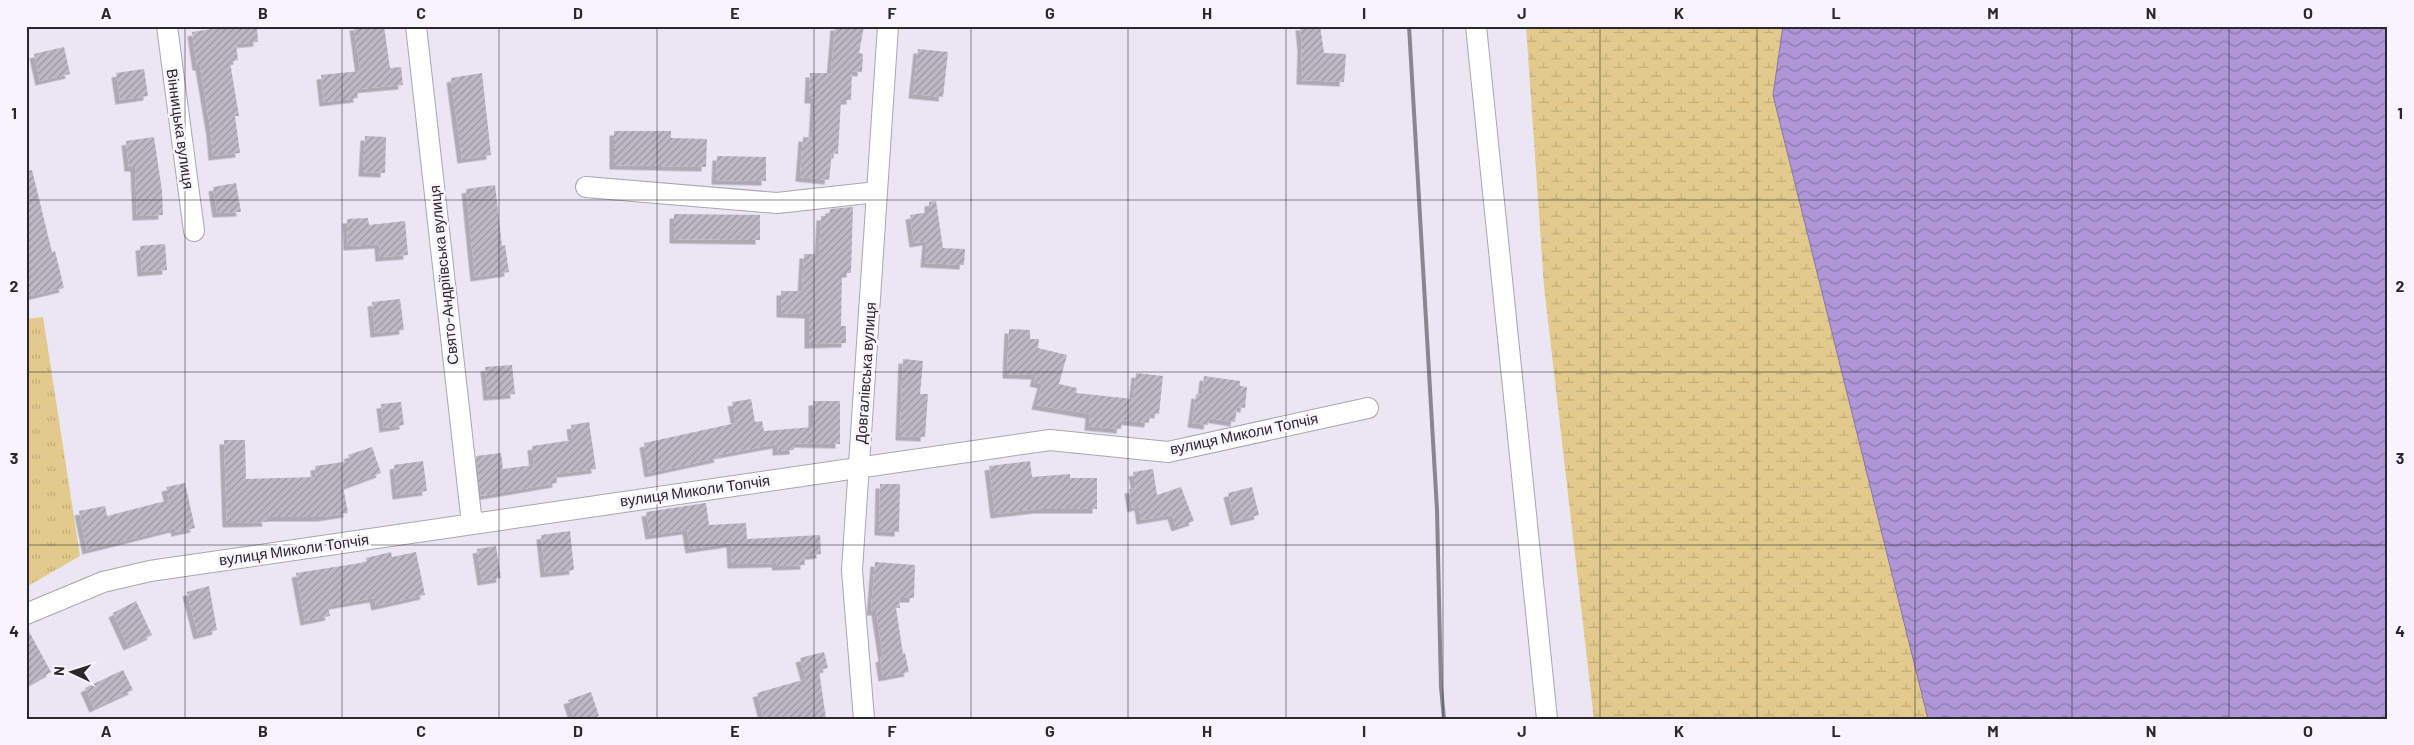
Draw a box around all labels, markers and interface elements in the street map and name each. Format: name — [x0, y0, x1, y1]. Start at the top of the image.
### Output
text: A — [101, 3, 112, 22]
text: B — [258, 3, 268, 22]
text: C — [416, 3, 426, 22]
text: D — [573, 3, 583, 22]
text: E — [730, 3, 740, 22]
text: F — [888, 3, 897, 22]
text: G — [1045, 3, 1055, 22]
text: H — [1202, 3, 1212, 22]
text: I — [1362, 3, 1366, 22]
text: J — [1517, 3, 1527, 22]
text: K — [1674, 3, 1684, 22]
text: L — [1831, 3, 1841, 22]
text: M — [1987, 3, 1999, 22]
text: N — [2146, 3, 2156, 22]
text: O — [2303, 3, 2313, 22]
street label: Вінницька вулиця — [164, 67, 198, 190]
text: 1 — [11, 103, 17, 122]
text: 1 — [2397, 103, 2403, 122]
street label: Свято-Андріївська вулиця — [425, 184, 461, 366]
text: 2 — [10, 276, 19, 295]
text: 2 — [2396, 276, 2405, 295]
street label: Довгалівська вулиця — [851, 301, 879, 444]
street label: вулиця Миколи Топчія — [1168, 409, 1320, 458]
text: 3 — [10, 448, 18, 467]
text: 3 — [2396, 448, 2404, 467]
street label: вулиця Миколи Топчія — [619, 471, 771, 509]
street label: вулиця Миколи Топчія — [218, 530, 370, 568]
text: 4 — [9, 621, 19, 640]
text: 4 — [2395, 621, 2405, 640]
north arrow — [48, 648, 98, 698]
text: N — [50, 666, 67, 676]
text: A — [101, 721, 112, 740]
text: B — [258, 721, 268, 740]
text: C — [416, 721, 426, 740]
text: D — [573, 721, 583, 740]
text: E — [730, 721, 740, 740]
text: F — [888, 721, 897, 740]
text: G — [1045, 721, 1055, 740]
text: H — [1202, 721, 1212, 740]
text: I — [1362, 721, 1366, 740]
text: J — [1517, 721, 1527, 740]
text: K — [1674, 721, 1684, 740]
text: L — [1831, 721, 1841, 740]
text: M — [1987, 721, 1999, 740]
text: N — [2146, 721, 2156, 740]
text: O — [2303, 721, 2313, 740]

